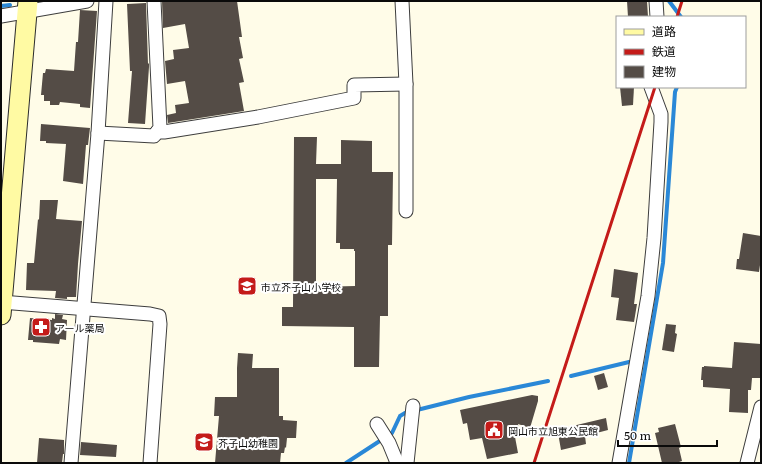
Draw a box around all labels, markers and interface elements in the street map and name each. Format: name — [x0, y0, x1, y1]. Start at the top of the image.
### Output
legend — [616, 16, 746, 88]
text: 道路 — [652, 22, 676, 40]
text: 鉄道 — [652, 42, 676, 60]
text: 建物 — [652, 62, 676, 80]
school or university icon: 市立芥子山小学校 — [236, 275, 258, 297]
place label: 市立芥子山小学校 — [261, 279, 341, 294]
pharmacy icon: アール薬局 — [30, 316, 52, 338]
place label: アール薬局 — [55, 320, 104, 335]
public building icon: 岡山市立旭東公民館 — [483, 419, 505, 441]
scale bar — [618, 422, 717, 448]
place label: 岡山市立旭東公民館 — [508, 423, 598, 438]
text: 50 m — [624, 426, 651, 444]
school or university icon: 芥子山幼稚園 — [193, 431, 215, 453]
place label: 芥子山幼稚園 — [218, 435, 278, 450]

